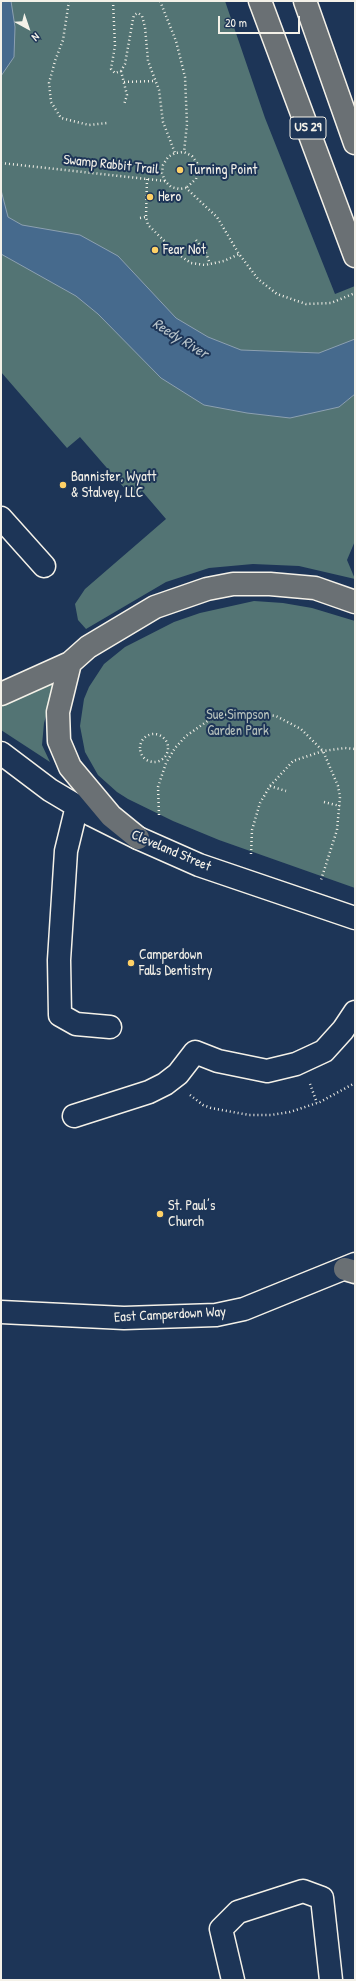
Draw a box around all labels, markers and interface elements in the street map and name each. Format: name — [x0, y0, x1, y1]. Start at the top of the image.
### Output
north arrow — [8, 8, 48, 48]
scale bar — [220, 8, 302, 34]
text: 20 m — [225, 14, 247, 31]
text: N — [29, 30, 42, 44]
road number: US 29 — [290, 117, 326, 139]
street label: Swamp Rabbit Trail — [62, 152, 160, 178]
place label: Turning Point — [188, 162, 257, 178]
marker: Turning Point — [175, 165, 185, 175]
place label: Hero — [158, 189, 181, 205]
marker: Hero — [145, 192, 155, 202]
place label: Fear Not — [163, 242, 206, 258]
marker: Fear Not — [150, 245, 160, 255]
water label: Reedy River — [149, 315, 211, 363]
place label: Bannister, Wyatt & Stalvey, LLC — [71, 469, 156, 502]
marker: Bannister, Wyatt & Stalvey, LLC — [58, 480, 68, 490]
park label: Sue Simpson Garden Park — [206, 707, 270, 740]
street label: Cleveland Street — [129, 827, 213, 875]
place label: Camperdown Falls Dentistry — [139, 947, 212, 980]
marker: Camperdown Falls Dentistry — [126, 958, 136, 968]
place label: St. Paul’s Church — [168, 1198, 215, 1230]
marker: St. Paul’s Church — [155, 1209, 165, 1219]
street label: East Camperdown Way — [114, 1304, 226, 1326]

